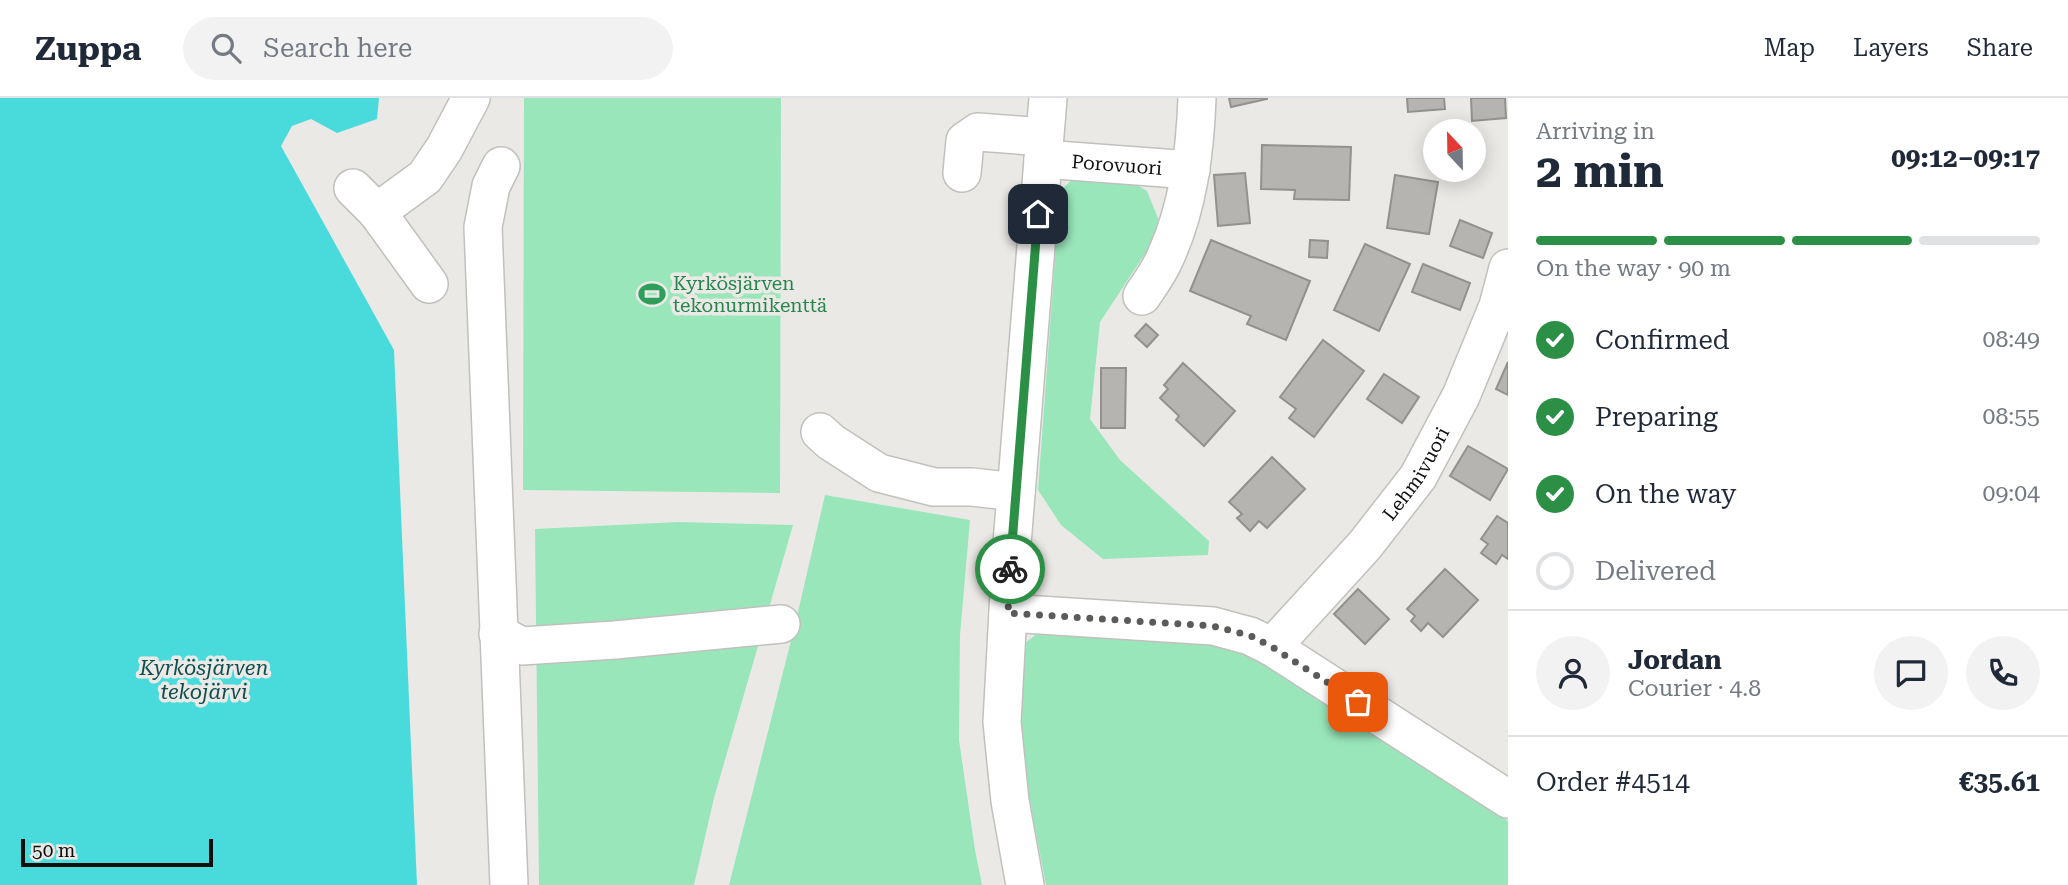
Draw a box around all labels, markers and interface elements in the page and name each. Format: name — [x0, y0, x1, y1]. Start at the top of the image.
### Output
search box — [183, 17, 673, 80]
text: Zuppa — [35, 29, 141, 68]
icon: search — [207, 29, 245, 67]
text: Search here — [263, 33, 412, 63]
text: Map — [1764, 34, 1815, 62]
text: Layers — [1853, 34, 1929, 62]
text: Share — [1967, 34, 2033, 62]
text: Arriving in — [1536, 118, 1655, 145]
north arrow — [1423, 119, 1486, 182]
map controls — [1423, 119, 1486, 182]
text: 09:12–09:17 — [1891, 143, 2040, 173]
text: 2 min — [1536, 144, 1664, 198]
street label: Porovuori — [1071, 150, 1163, 180]
pin — [1008, 184, 1068, 244]
icon: home — [1019, 195, 1057, 233]
text: On the way · 90 m — [1536, 255, 1731, 282]
place label: Kyrkösjärven tekonurmikenttä — [673, 272, 828, 317]
sports icon: Kyrkösjärven tekonurmikenttä — [637, 279, 667, 309]
icon: check — [1536, 321, 1574, 359]
text: Confirmed — [1595, 325, 1730, 355]
text: 08:49 — [1983, 326, 2040, 353]
icon: check — [1536, 398, 1574, 436]
text: Preparing — [1595, 402, 1718, 432]
text: 08:55 — [1983, 403, 2040, 430]
street label: Lehmivuori — [1378, 423, 1454, 525]
icon: check — [1536, 475, 1574, 513]
text: On the way — [1595, 479, 1736, 509]
text: 09:04 — [1983, 480, 2040, 507]
courier — [975, 534, 1045, 604]
icon: bike — [991, 550, 1029, 588]
text: Delivered — [1595, 556, 1716, 586]
button: person — [1536, 636, 1610, 710]
button: chat — [1874, 636, 1948, 710]
button: phone — [1966, 636, 2040, 710]
text: Jordan — [1628, 645, 1722, 675]
water label: Kyrkösjärven tekojärvi — [139, 656, 268, 704]
pin — [1328, 672, 1388, 732]
text: Courier · 4.8 — [1628, 675, 1761, 702]
icon: bag — [1339, 683, 1377, 721]
text: Order #4514 — [1536, 767, 1690, 797]
text: €35.61 — [1959, 767, 2040, 797]
scale bar — [21, 836, 214, 868]
text: 50 m — [32, 839, 75, 862]

